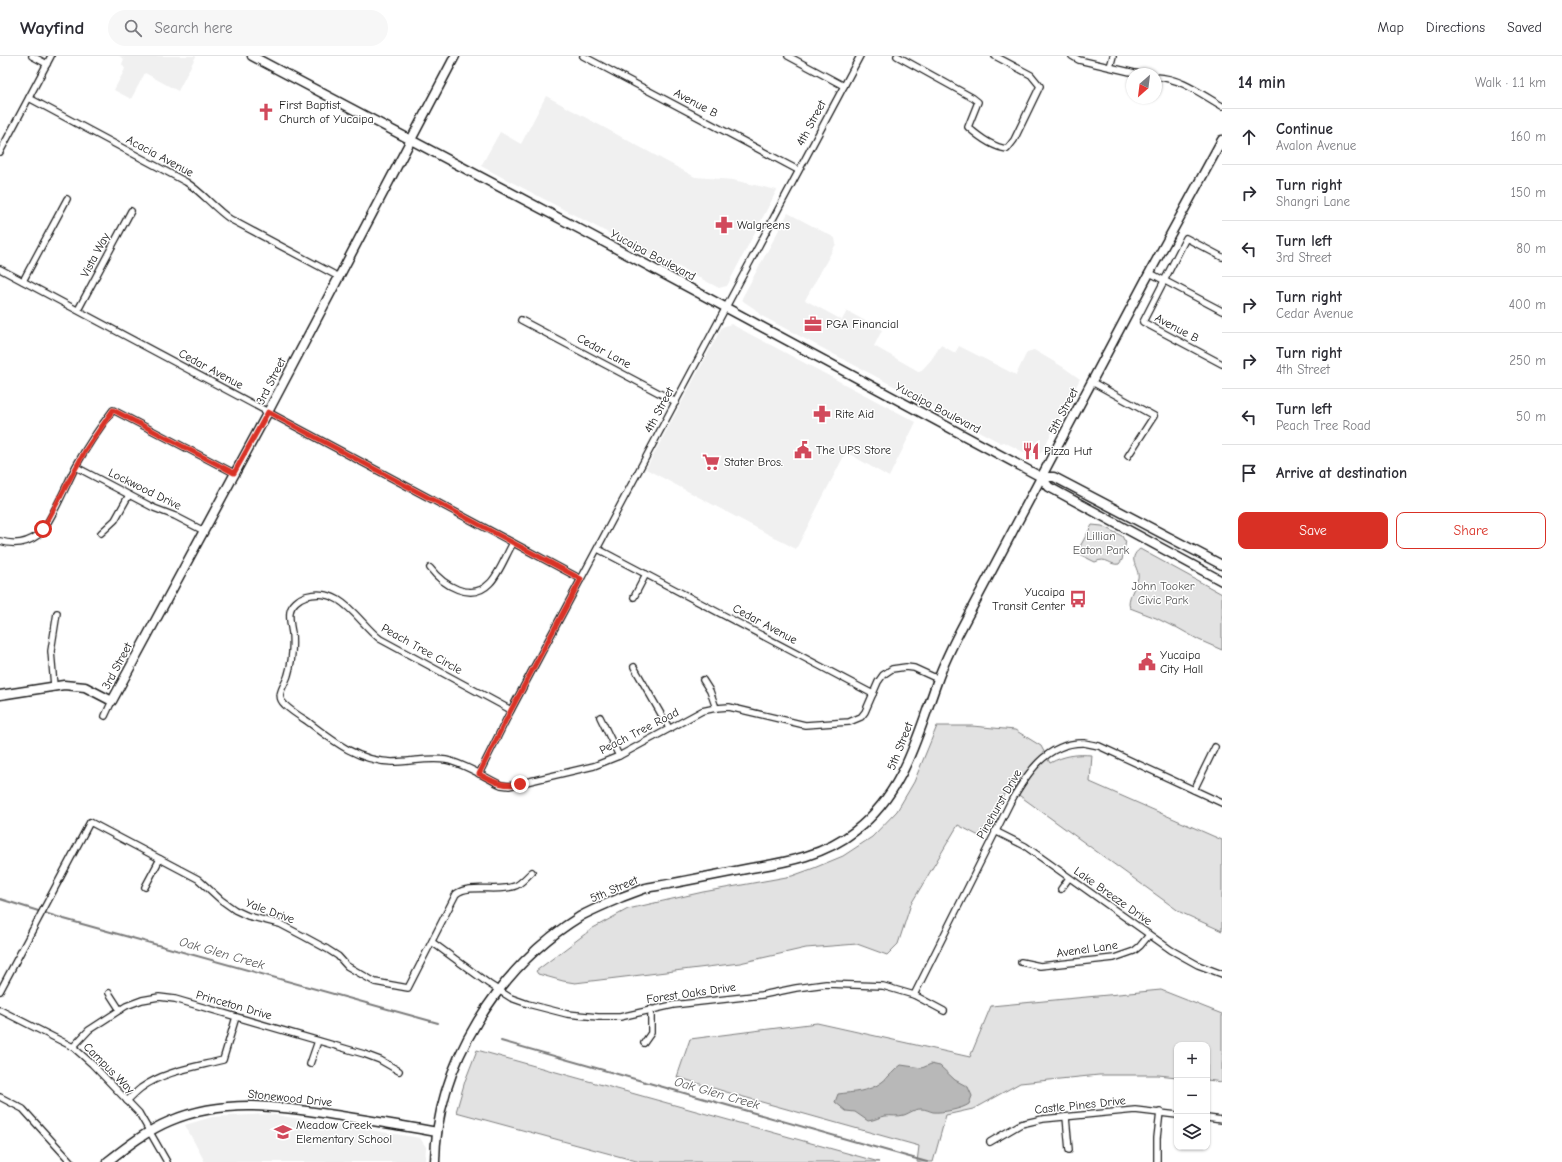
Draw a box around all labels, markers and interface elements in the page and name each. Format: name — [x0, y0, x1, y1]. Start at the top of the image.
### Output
search box — [108, 10, 388, 46]
text: Wayfind — [20, 17, 84, 39]
icon: search — [122, 17, 144, 39]
text: Search here — [154, 19, 233, 37]
text: Map — [1377, 19, 1404, 36]
text: Directions — [1426, 19, 1485, 36]
text: Saved — [1507, 19, 1542, 36]
north arrow — [1126, 68, 1162, 104]
text: 14 min — [1238, 73, 1285, 92]
text: Walk · 1.1 km — [1475, 75, 1546, 90]
street label: Avenue B — [672, 86, 720, 120]
street label: 4th Street — [793, 97, 829, 148]
place label: First Baptist Church of Yucaipa — [279, 98, 374, 126]
church icon: First Baptist Church of Yucaipa — [256, 102, 276, 122]
text: Continue — [1276, 120, 1333, 138]
icon: ahead — [1238, 126, 1260, 148]
text: 160 m — [1511, 129, 1546, 144]
street label: Acacia Avenue — [124, 132, 196, 180]
text: Avalon Avenue — [1276, 138, 1356, 153]
text: Turn right — [1276, 176, 1342, 194]
icon: right — [1238, 182, 1260, 204]
text: 150 m — [1511, 185, 1546, 200]
text: Shangri Lane — [1276, 194, 1350, 209]
pharmacy icon: Walgreens — [714, 215, 734, 235]
place label: Walgreens — [737, 218, 790, 232]
street label: Yucaipa Boulevard — [608, 227, 698, 283]
street label: Vista Way — [77, 230, 113, 280]
text: Turn left — [1276, 232, 1332, 250]
icon: left — [1238, 238, 1260, 260]
text: 80 m — [1516, 241, 1546, 256]
text: 3rd Street — [1276, 250, 1331, 265]
text: Turn right — [1276, 288, 1342, 306]
icon: right — [1238, 294, 1260, 316]
text: 400 m — [1509, 297, 1546, 312]
text: Cedar Avenue — [1276, 306, 1353, 321]
street label: Avenue B — [1153, 311, 1201, 345]
office icon: PGA Financial — [803, 314, 823, 334]
place label: PGA Financial — [826, 317, 899, 331]
street label: Cedar Lane — [575, 331, 633, 371]
text: Turn right — [1276, 344, 1342, 362]
street label: Cedar Avenue — [176, 346, 246, 392]
icon: right — [1238, 350, 1260, 372]
text: 250 m — [1509, 353, 1546, 368]
street label: 3rd Street — [253, 355, 289, 407]
text: 4th Street — [1276, 362, 1330, 377]
street label: Yucaipa Boulevard — [893, 380, 983, 436]
street label: 4th Street — [641, 384, 677, 435]
street label: 5th Street — [1045, 385, 1081, 437]
text: Turn left — [1276, 400, 1332, 418]
pharmacy icon: Rite Aid — [812, 404, 832, 424]
icon: left — [1238, 406, 1260, 428]
place label: Rite Aid — [835, 407, 874, 421]
text: 50 m — [1516, 409, 1546, 424]
text: Peach Tree Road — [1276, 418, 1371, 433]
public building icon: The UPS Store — [793, 440, 813, 460]
restaurant icon: Pizza Hut — [1021, 441, 1041, 461]
place label: The UPS Store — [816, 443, 891, 457]
place label: Pizza Hut — [1044, 444, 1093, 458]
supermarket icon: Stater Bros. — [701, 452, 721, 472]
place label: Stater Bros. — [724, 455, 783, 469]
icon: arrive — [1238, 462, 1260, 484]
text: Arrive at destination — [1276, 464, 1407, 482]
street label: Lockwood Drive — [106, 465, 184, 513]
button: Save — [1238, 512, 1388, 549]
button: Share — [1396, 512, 1546, 549]
route start — [34, 520, 52, 538]
park label: Lillian Eaton Park — [1073, 529, 1129, 557]
park label: John Tooker Civic Park — [1131, 579, 1195, 607]
place label: Yucaipa Transit Center — [992, 585, 1065, 613]
bus stop icon: Yucaipa Transit Center — [1068, 589, 1088, 609]
street label: Cedar Avenue — [730, 601, 800, 647]
street label: Peach Tree Circle — [379, 621, 465, 677]
street label: 3rd Street — [99, 640, 135, 692]
place label: Yucaipa City Hall — [1160, 648, 1203, 676]
public building icon: Yucaipa City Hall — [1137, 652, 1157, 672]
street label: Peach Tree Road — [597, 705, 681, 757]
street label: 5th Street — [884, 719, 916, 772]
street label: Pinehurst Drive — [974, 767, 1024, 841]
route end — [511, 775, 529, 793]
street label: Lake Breeze Drive — [1071, 864, 1155, 928]
street label: 5th Street — [588, 872, 640, 905]
street label: Yale Drive — [244, 896, 296, 926]
water label: Oak Glen Creek — [178, 934, 267, 973]
street label: Avenel Lane — [1055, 938, 1119, 960]
street label: Forest Oaks Drive — [645, 980, 737, 1006]
street label: Princeton Drive — [194, 987, 274, 1023]
street label: Campus Way — [81, 1040, 138, 1097]
map controls — [1174, 1042, 1210, 1150]
button: + — [1174, 1042, 1210, 1078]
water label: Oak Glen Creek — [673, 1074, 762, 1113]
button: − — [1174, 1078, 1210, 1114]
street label: Stonewood Drive — [247, 1087, 333, 1109]
street label: Castle Pines Drive — [1034, 1093, 1126, 1117]
button: layers — [1174, 1114, 1210, 1150]
place label: Meadow Creek Elementary School — [296, 1118, 392, 1146]
school or university icon: Meadow Creek Elementary School — [273, 1122, 293, 1142]

